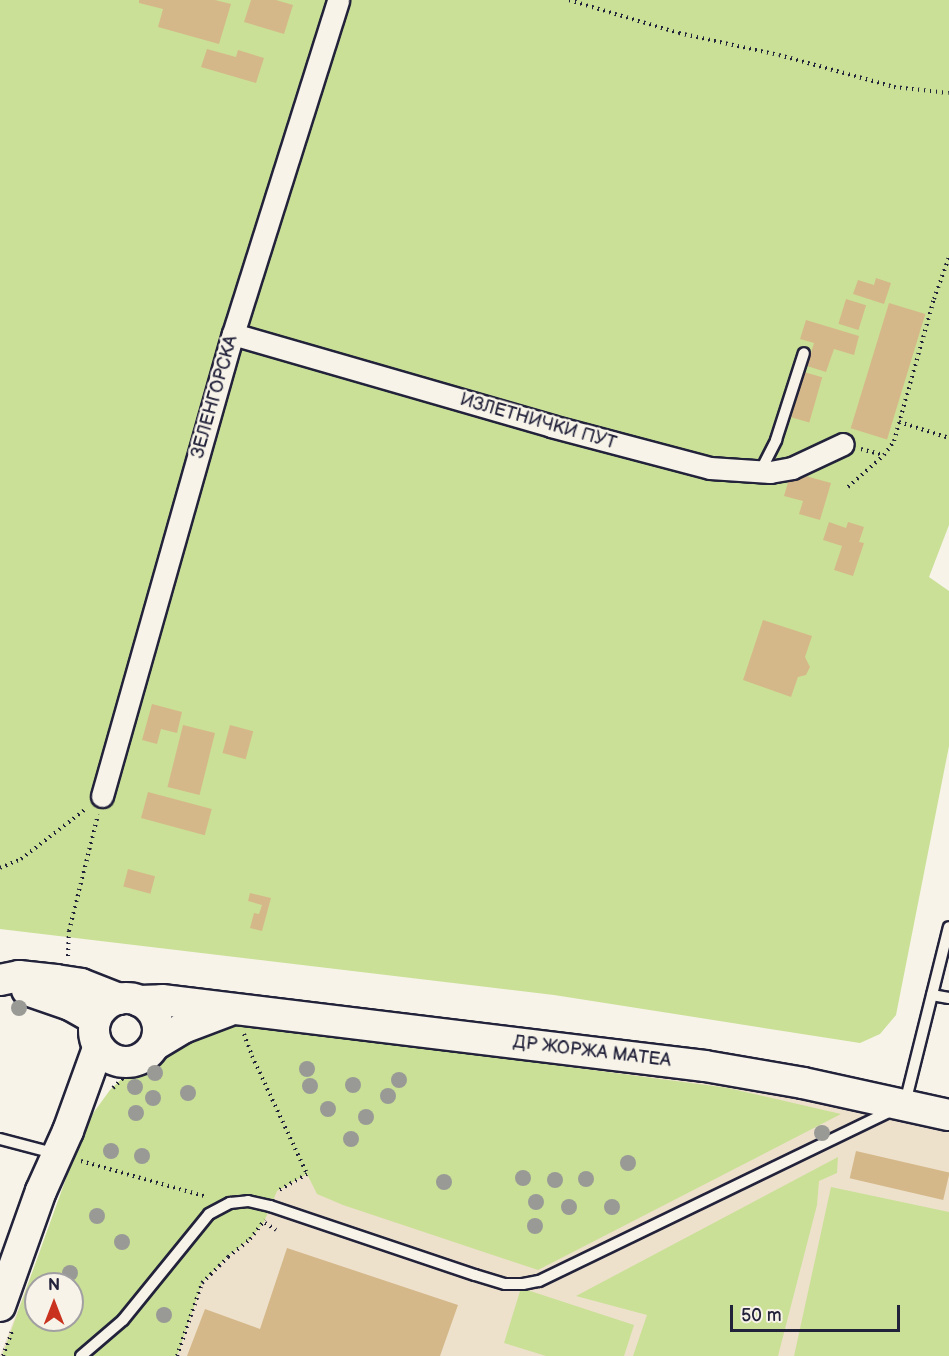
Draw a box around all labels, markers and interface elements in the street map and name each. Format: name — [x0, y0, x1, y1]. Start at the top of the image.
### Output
street label: ЗЕЛЕНГОРСКА — [187, 333, 243, 461]
street label: ИЗЛЕТНИЧКИ ПУТ — [457, 389, 619, 455]
street label: ДР ЖОРЖА МАТЕА — [512, 1032, 672, 1072]
north arrow — [24, 1272, 84, 1332]
text: N — [48, 1276, 60, 1295]
scale bar — [733, 1293, 902, 1331]
text: 50 m — [741, 1305, 782, 1326]

